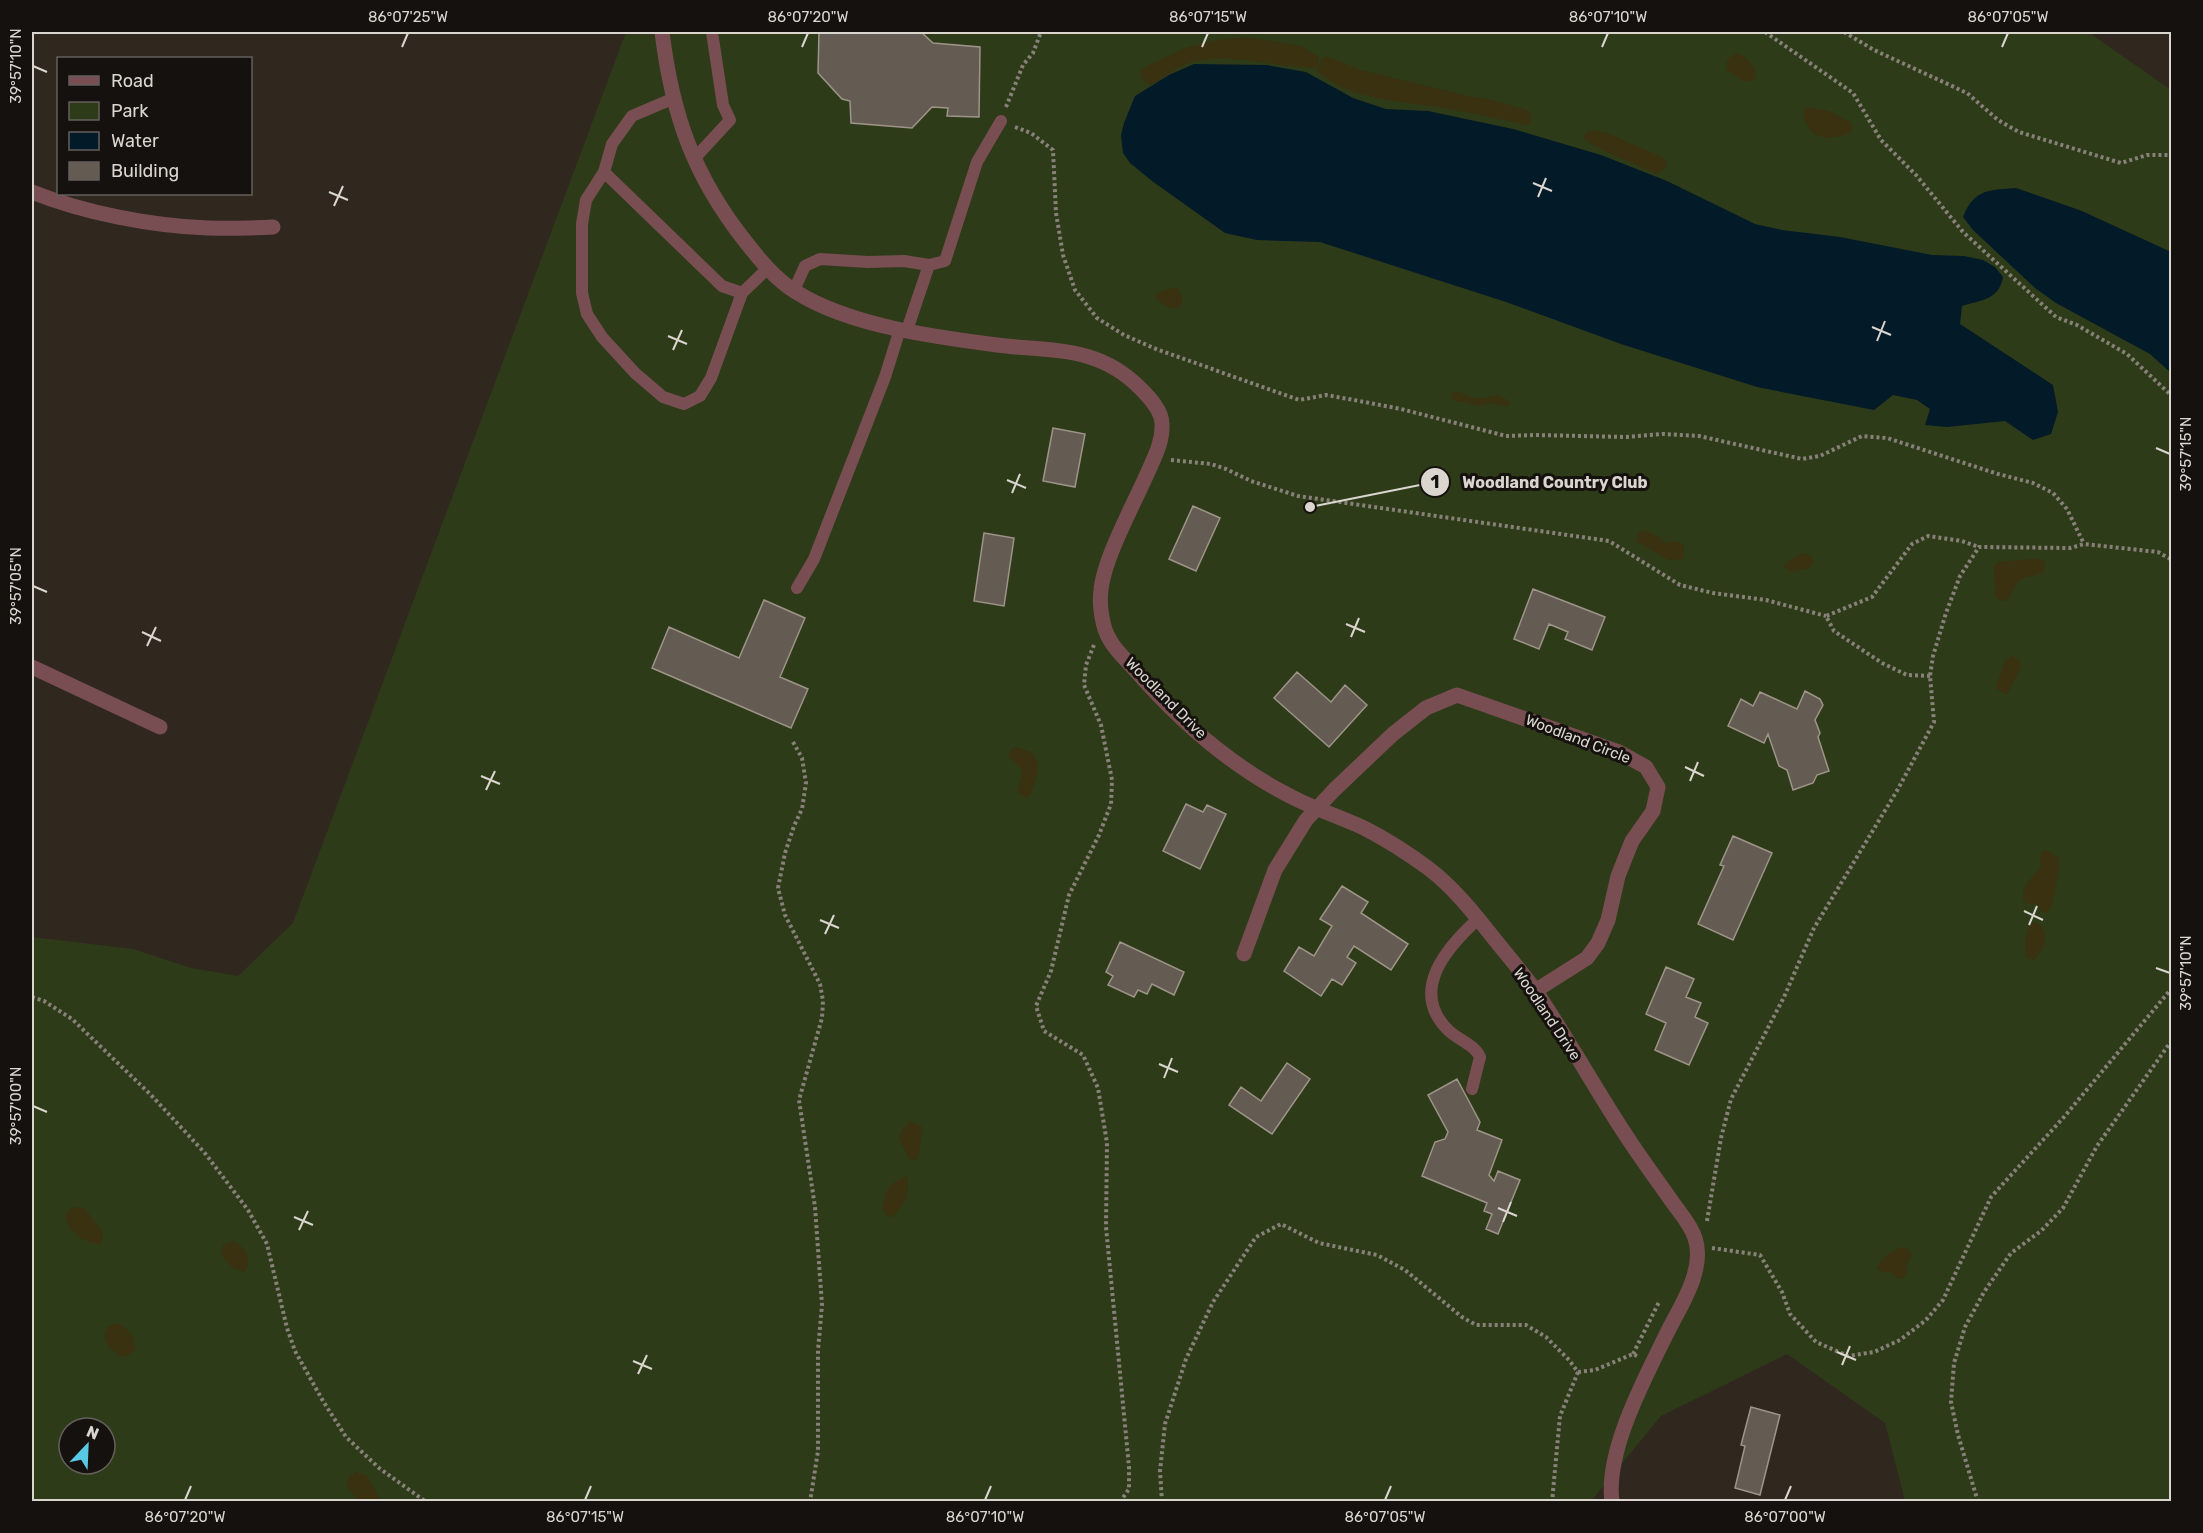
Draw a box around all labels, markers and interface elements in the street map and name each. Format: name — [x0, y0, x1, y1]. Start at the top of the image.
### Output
text: 86°07'25"W — [368, 8, 448, 26]
text: 86°07'20"W — [768, 8, 848, 26]
text: 86°07'15"W — [1169, 8, 1247, 26]
text: 86°07'10"W — [1569, 8, 1647, 26]
text: 86°07'05"W — [1968, 8, 2048, 26]
text: 39°57'10"N — [7, 28, 25, 104]
legend — [57, 57, 252, 195]
text: Road — [111, 70, 154, 92]
text: Park — [111, 100, 149, 122]
text: Water — [111, 130, 159, 152]
text: Building — [111, 160, 179, 182]
text: 39°57'15"N — [2177, 417, 2195, 491]
callout: Woodland Country Club — [1420, 465, 1659, 499]
text: 1 — [1431, 471, 1439, 493]
text: Woodland Country Club — [1462, 473, 1648, 492]
text: 39°57'05"N — [7, 547, 25, 625]
street label: Woodland Drive — [1122, 654, 1210, 742]
street label: Woodland Circle — [1523, 711, 1633, 767]
text: 39°57'10"N — [2177, 935, 2195, 1011]
street label: Woodland Drive — [1509, 964, 1585, 1064]
text: 39°57'00"N — [7, 1067, 25, 1145]
north arrow — [57, 1416, 117, 1476]
text: N — [84, 1422, 102, 1444]
text: 86°07'20"W — [145, 1508, 225, 1526]
text: 86°07'15"W — [546, 1508, 624, 1526]
text: 86°07'10"W — [946, 1508, 1024, 1526]
text: 86°07'05"W — [1345, 1508, 1425, 1526]
text: 86°07'00"W — [1744, 1508, 1826, 1526]

